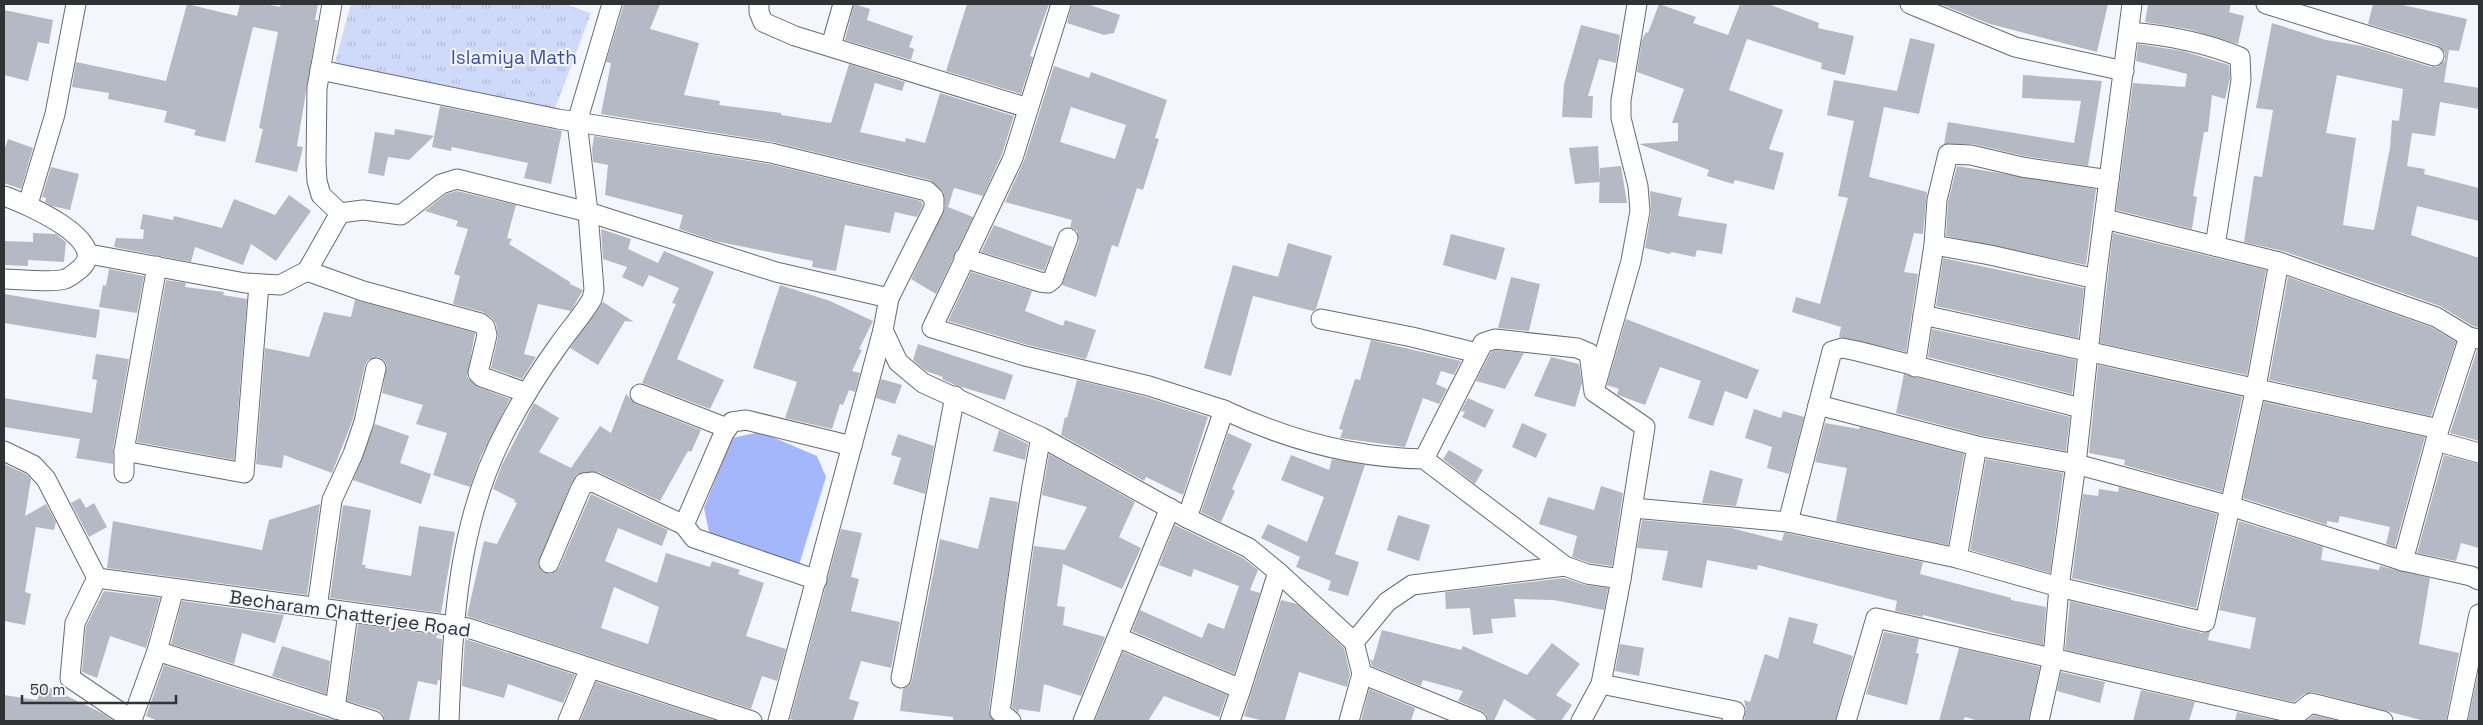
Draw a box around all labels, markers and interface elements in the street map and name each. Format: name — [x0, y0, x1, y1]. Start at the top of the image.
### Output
park label: Islamiya Math — [451, 45, 577, 70]
street label: Becharam Chatterjee Road — [228, 584, 472, 643]
scale bar — [22, 672, 176, 704]
text: 50 m — [30, 680, 65, 699]

